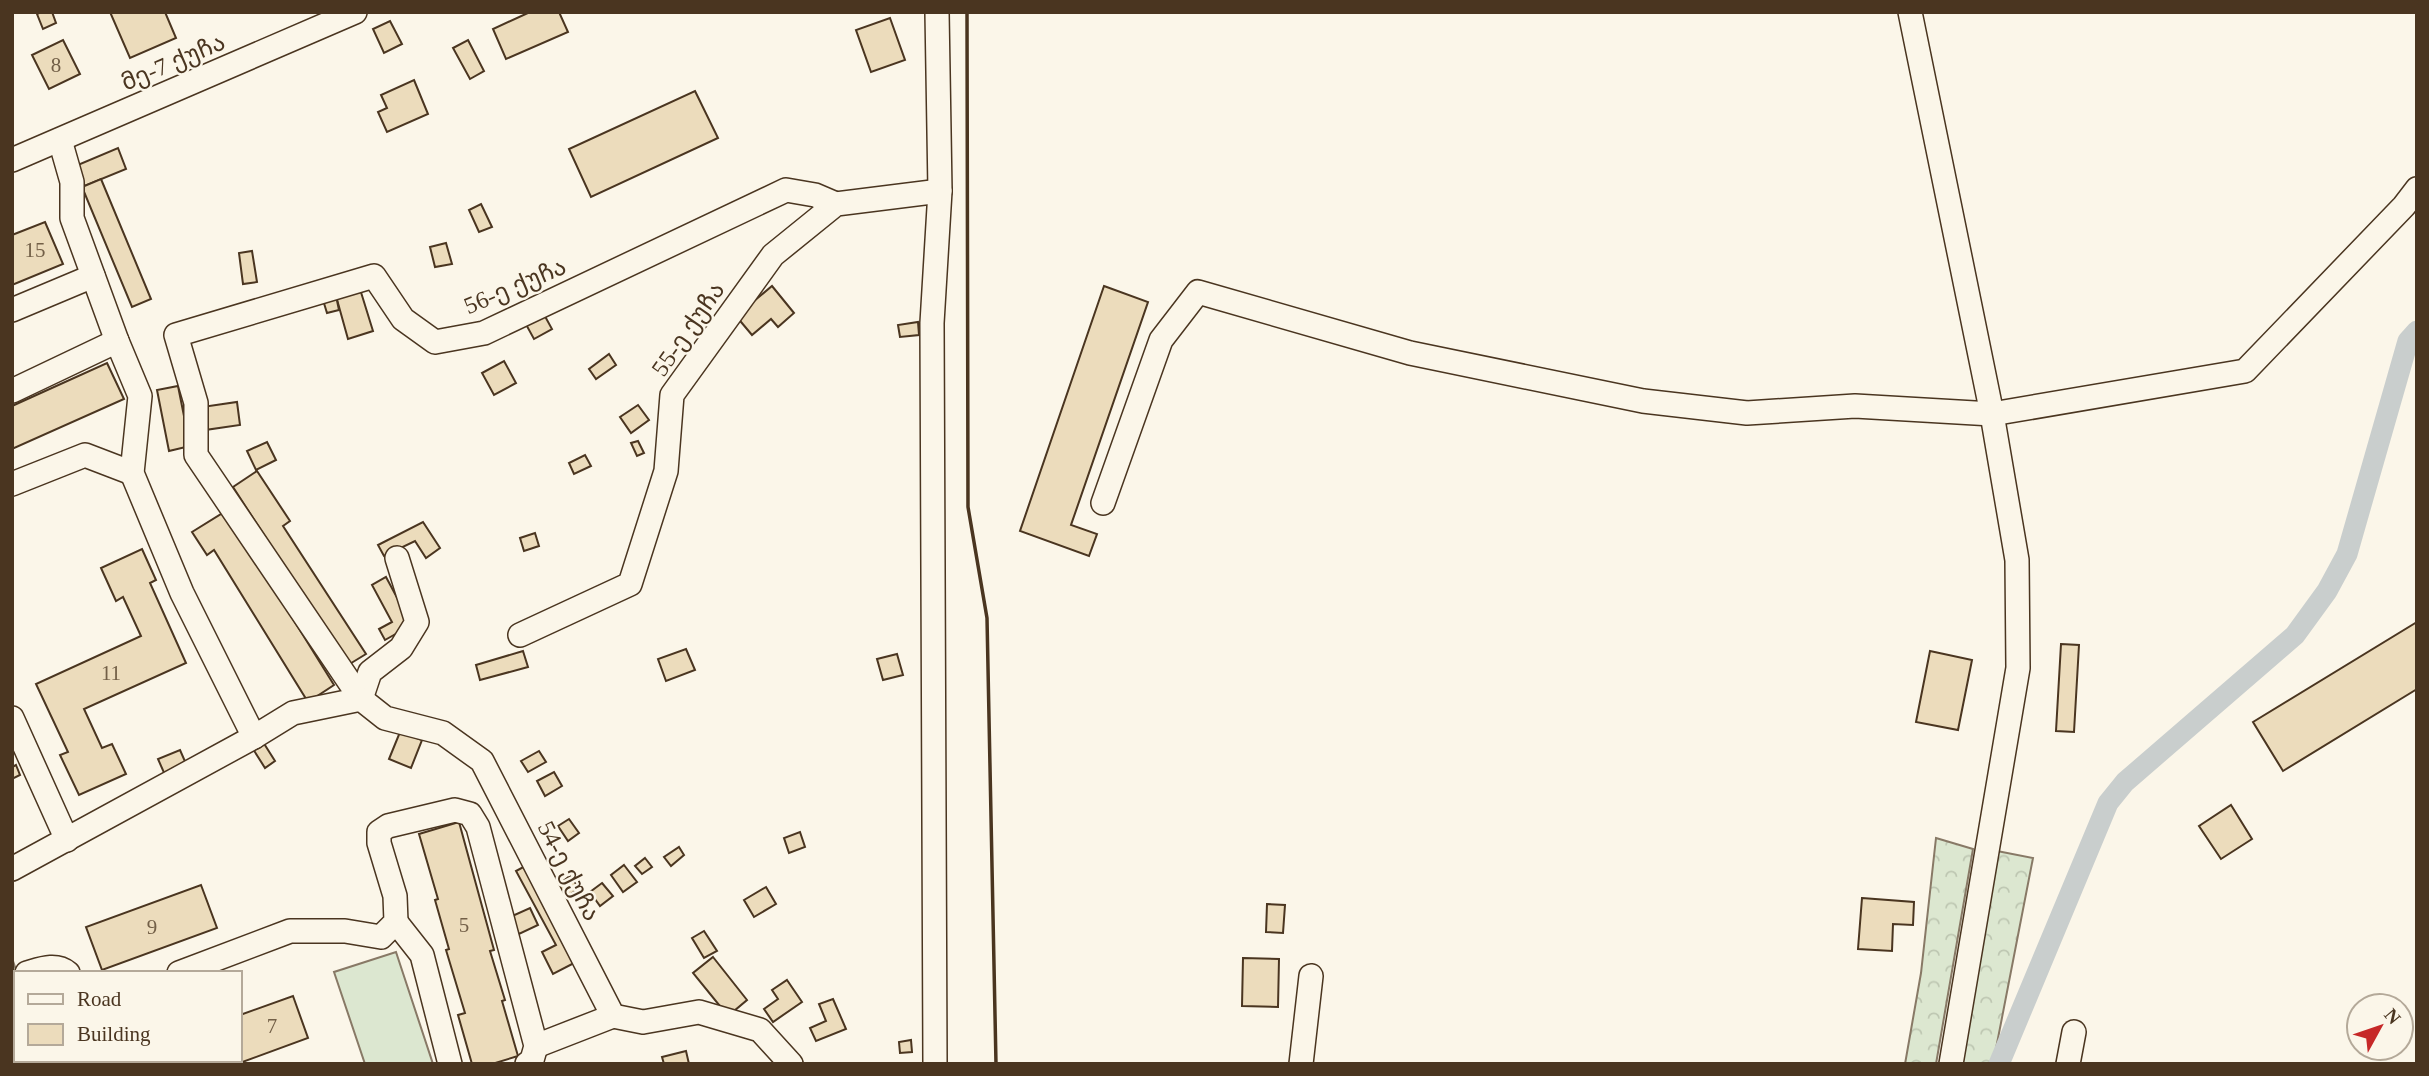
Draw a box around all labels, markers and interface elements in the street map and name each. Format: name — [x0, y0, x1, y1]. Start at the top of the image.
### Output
street label: მე-7 ქუჩა — [117, 29, 229, 96]
house number: 8 — [51, 53, 61, 77]
house number: 15 — [25, 238, 46, 262]
street label: 56-ე ქუჩა — [460, 253, 570, 320]
street label: 55-ე ქუჩა — [646, 277, 730, 381]
house number: 11 — [101, 661, 121, 685]
street label: 54-ე ქუჩა — [532, 817, 605, 926]
house number: 5 — [459, 913, 469, 937]
house number: 9 — [147, 915, 157, 939]
legend — [14, 971, 242, 1062]
text: Road — [77, 987, 122, 1011]
north arrow — [2345, 992, 2415, 1062]
text: N — [2380, 1004, 2405, 1029]
house number: 7 — [267, 1014, 277, 1038]
text: Building — [77, 1022, 151, 1046]

